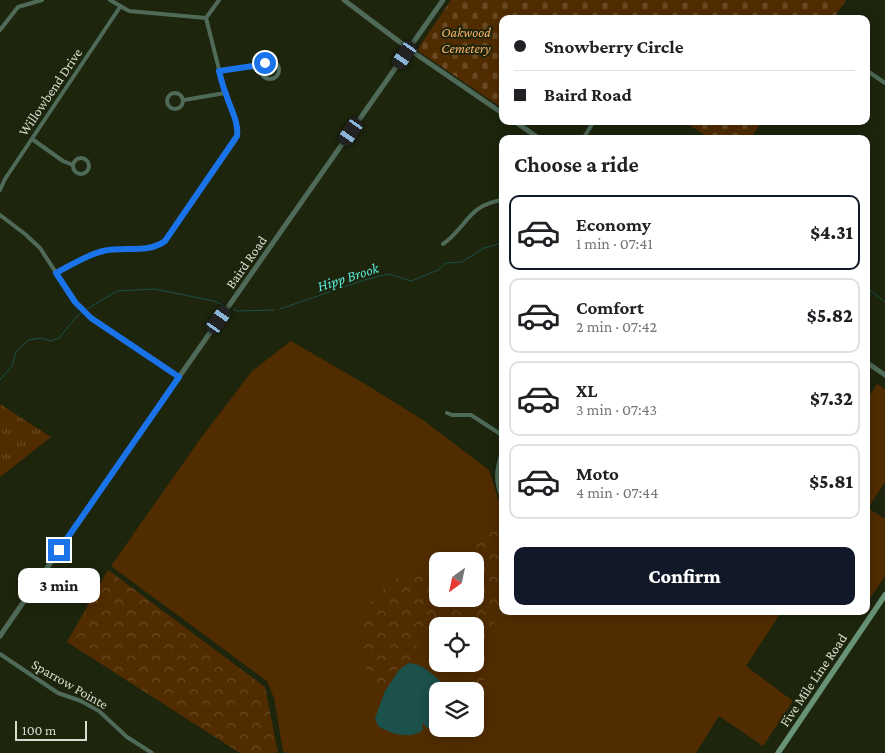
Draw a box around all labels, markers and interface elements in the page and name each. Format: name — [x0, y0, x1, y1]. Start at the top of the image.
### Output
park label: Oakwood Cemetery — [441, 24, 491, 56]
text: Snowberry Circle — [544, 36, 684, 57]
car — [390, 38, 419, 72]
street label: Willowbend Drive — [15, 45, 85, 139]
route start — [254, 52, 276, 74]
text: Baird Road — [544, 84, 632, 105]
car — [336, 115, 365, 149]
text: Choose a ride — [514, 152, 639, 177]
icon: car — [516, 210, 561, 255]
text: Economy — [576, 214, 651, 235]
text: $4.31 — [810, 222, 853, 243]
street label: Baird Road — [222, 232, 270, 292]
text: 1 min · 07:41 — [576, 235, 653, 252]
water label: Hipp Brook — [315, 259, 382, 295]
icon: car — [516, 293, 561, 338]
text: Comfort — [576, 297, 644, 318]
car — [204, 303, 233, 337]
text: $5.82 — [807, 305, 853, 326]
text: 2 min · 07:42 — [576, 318, 657, 335]
icon: car — [516, 376, 561, 421]
text: XL — [576, 380, 598, 401]
text: $7.32 — [810, 388, 853, 409]
text: 3 min · 07:43 — [576, 401, 657, 418]
icon: car — [516, 459, 561, 504]
text: Moto — [576, 463, 619, 484]
text: $5.81 — [809, 471, 853, 492]
text: 4 min · 07:44 — [576, 484, 658, 501]
route end — [48, 539, 70, 561]
button: Confirm — [514, 547, 855, 605]
north arrow — [429, 552, 484, 608]
map controls — [429, 552, 484, 737]
callout: 3 min — [18, 568, 100, 602]
text: 3 min — [39, 577, 79, 594]
button: locate — [429, 617, 484, 672]
street label: Five Mile Line Road — [776, 630, 850, 730]
street label: Sparrow Pointe — [29, 656, 111, 712]
button: layers — [429, 682, 484, 737]
scale bar — [15, 718, 88, 741]
text: 100 m — [22, 722, 56, 738]

